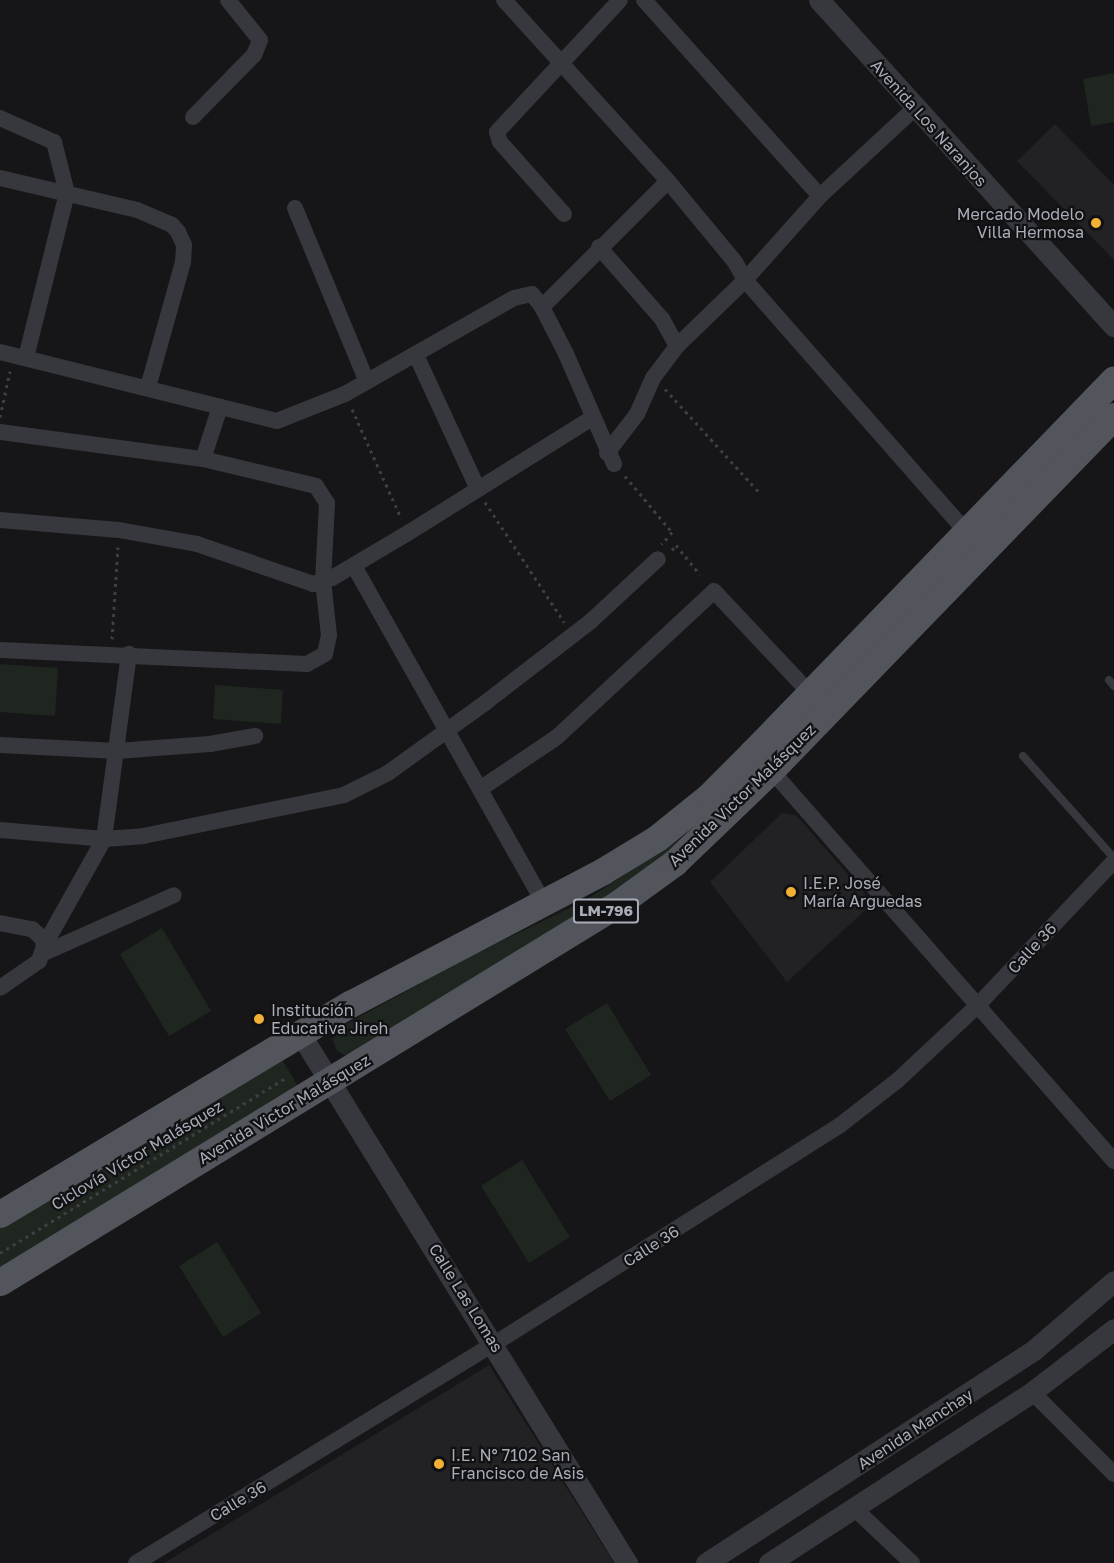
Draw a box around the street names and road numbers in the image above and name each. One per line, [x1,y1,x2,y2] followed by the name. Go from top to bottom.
[867,56,991,190] street label: Avenida Los Naranjos
[664,720,820,870] street label: Avenida Victor Malásquez
[572,899,640,923] road number: LM-796
[1004,919,1060,977] street label: Calle 36
[195,1050,373,1168] street label: Avenida Victor Malásquez
[48,1096,226,1214] street label: Ciclovía Víctor Malásquez
[619,1221,683,1271] street label: Calle 36
[425,1240,507,1356] street label: Calle Las Lomas
[854,1385,976,1473] street label: Avenida Manchay
[206,1477,270,1525] street label: Calle 36

